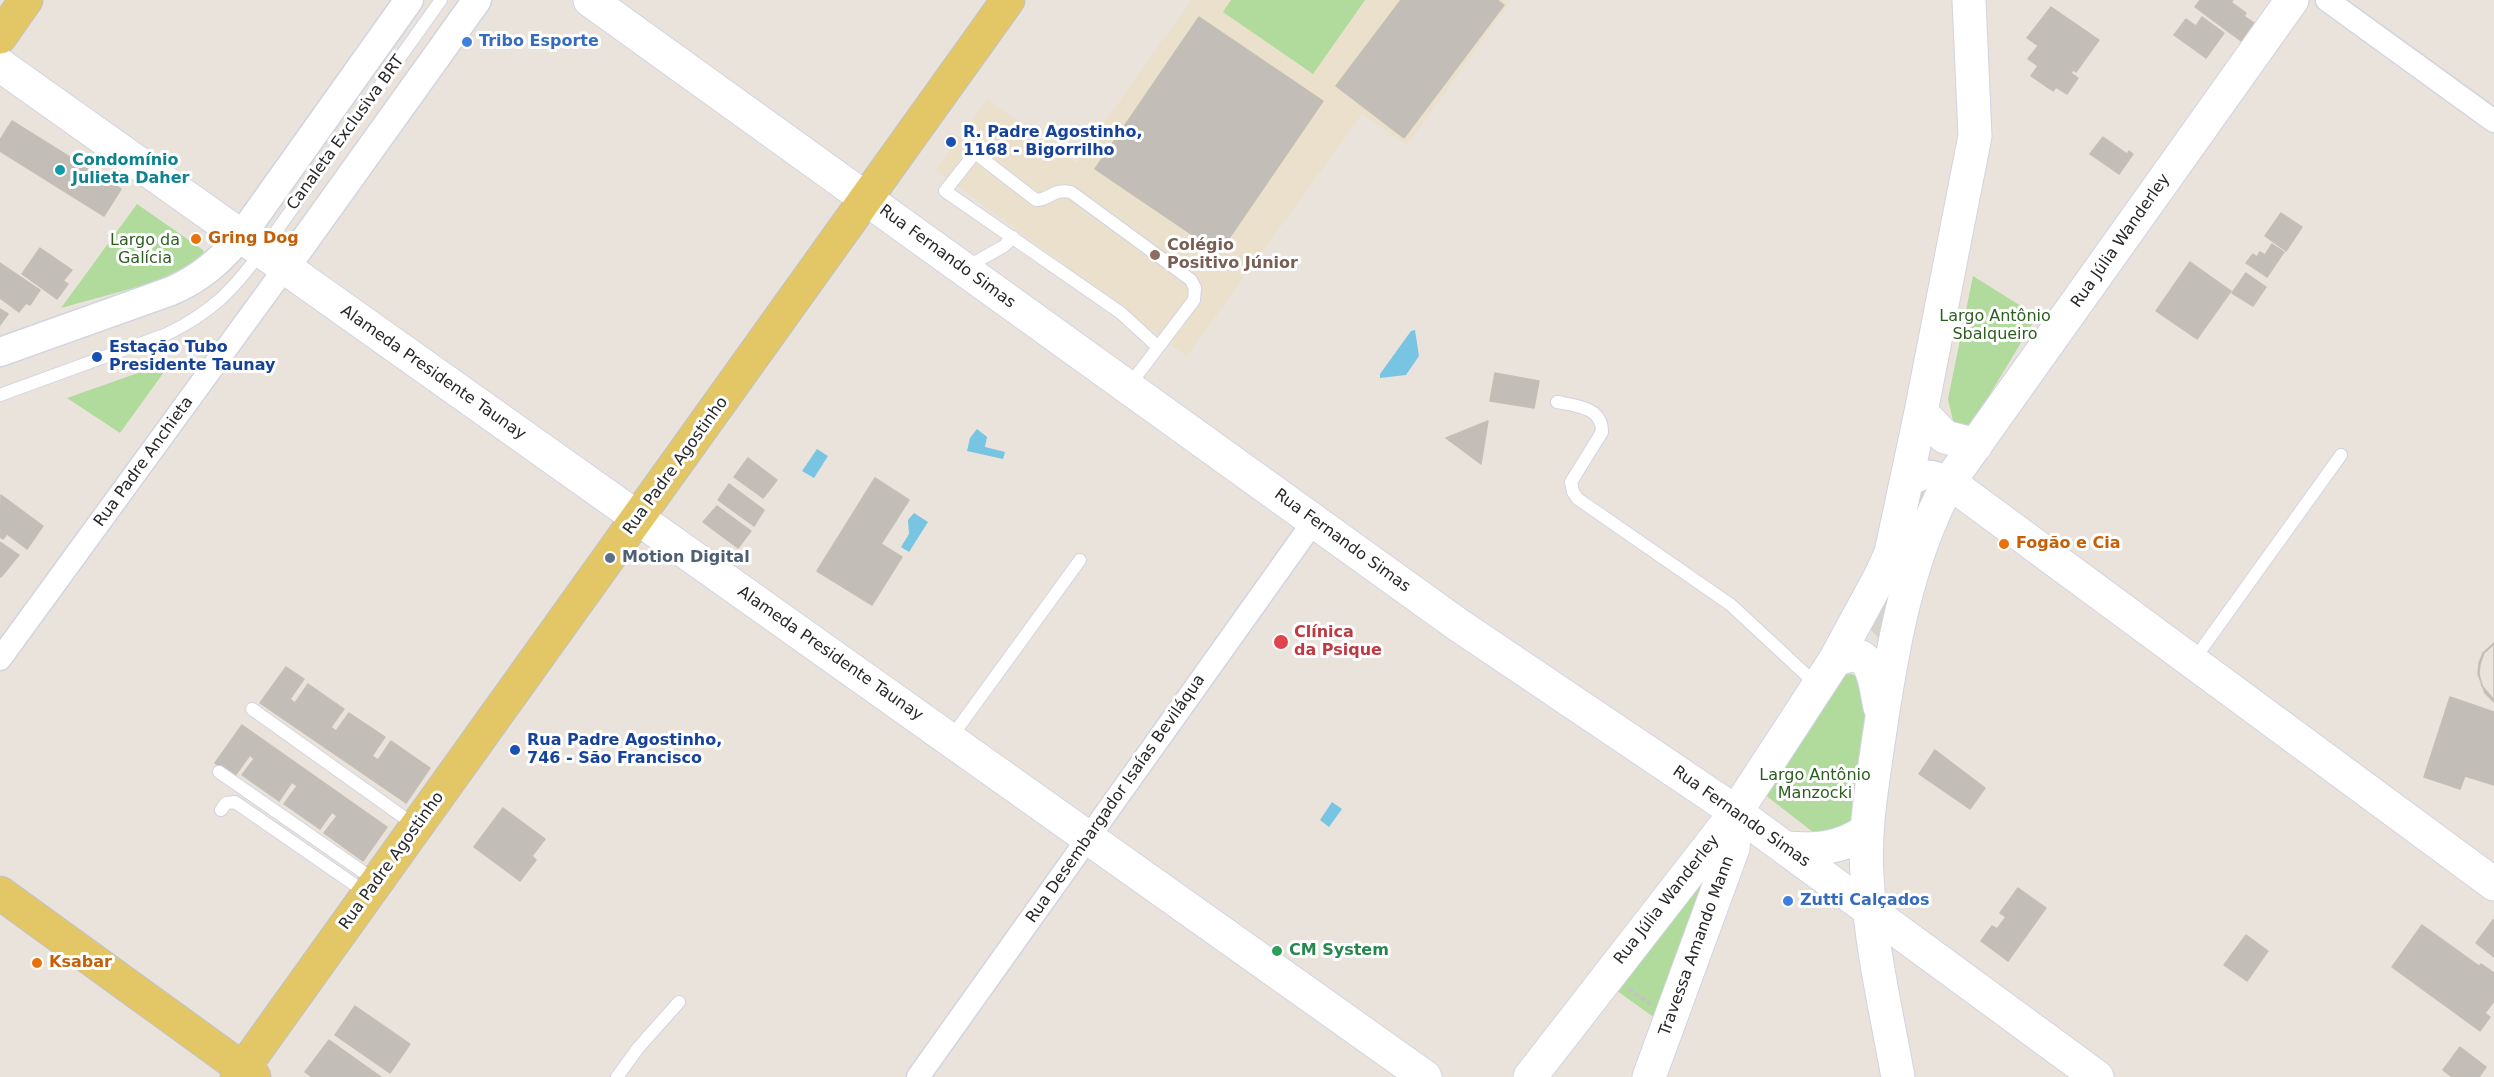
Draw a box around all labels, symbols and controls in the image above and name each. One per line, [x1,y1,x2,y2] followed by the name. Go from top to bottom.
[479,32,599,52] place label: Tribo Esporte
[460,35,474,49] marker: Tribo Esporte
[283,52,409,214] street label: Canaleta Exclusiva BRT
[963,123,1142,161] place label: R. Padre Agostinho, 1168 - Bigorrilho
[944,135,958,149] marker: R. Padre Agostinho, 1168 - Bigorrilho
[72,151,189,189] place label: Condomínio Julieta Daher
[53,163,67,177] marker: Condomínio Julieta Daher
[2067,170,2175,312] street label: Rua Júlia Wanderley
[875,201,1019,313] street label: Rua Fernando Simas
[208,229,299,249] place label: Gring Dog
[110,231,180,269] park label: Largo da Galícia
[189,232,203,246] marker: Gring Dog
[1167,236,1298,274] place label: Colégio Positivo Júnior
[1148,248,1162,262] marker: Colégio Positivo Júnior
[337,302,529,444] street label: Alameda Presidente Taunay
[1939,307,2051,345] park label: Largo Antônio Sbalqueiro
[109,338,275,376] place label: Estação Tubo Presidente Taunay
[90,350,104,364] marker: Estação Tubo Presidente Taunay
[90,393,198,531] street label: Rua Padre Anchieta
[620,393,732,539] street label: Rua Padre Agostinho
[1270,485,1414,597] street label: Rua Fernando Simas
[2016,534,2121,554] place label: Fogão e Cia
[1997,537,2011,551] marker: Fogão e Cia
[622,548,750,568] place label: Motion Digital
[603,551,617,565] marker: Motion Digital
[734,583,926,725] street label: Alameda Presidente Taunay
[1294,623,1382,661] place label: Clínica da Psique
[1272,633,1290,651] marker: Clínica da Psique
[1022,671,1210,927] street label: Rua Desembargador Isaías Beviláqua
[527,731,722,769] place label: Rua Padre Agostinho, 746 - São Francisco
[508,743,522,757] marker: Rua Padre Agostinho, 746 - São Francisco
[1669,762,1813,872] street label: Rua Fernando Simas
[1759,766,1871,804] park label: Largo Antônio Manzocki
[336,788,448,934] street label: Rua Padre Agostinho
[1610,831,1724,969] street label: Rua Júlia Wanderley
[1655,853,1739,1039] street label: Travessa Amando Mann
[1800,891,1930,911] place label: Zutti Calçados
[1781,894,1795,908] marker: Zutti Calçados
[1289,941,1389,961] place label: CM System
[1270,944,1284,958] marker: CM System
[49,953,112,973] place label: Ksabar
[30,956,44,970] marker: Ksabar

